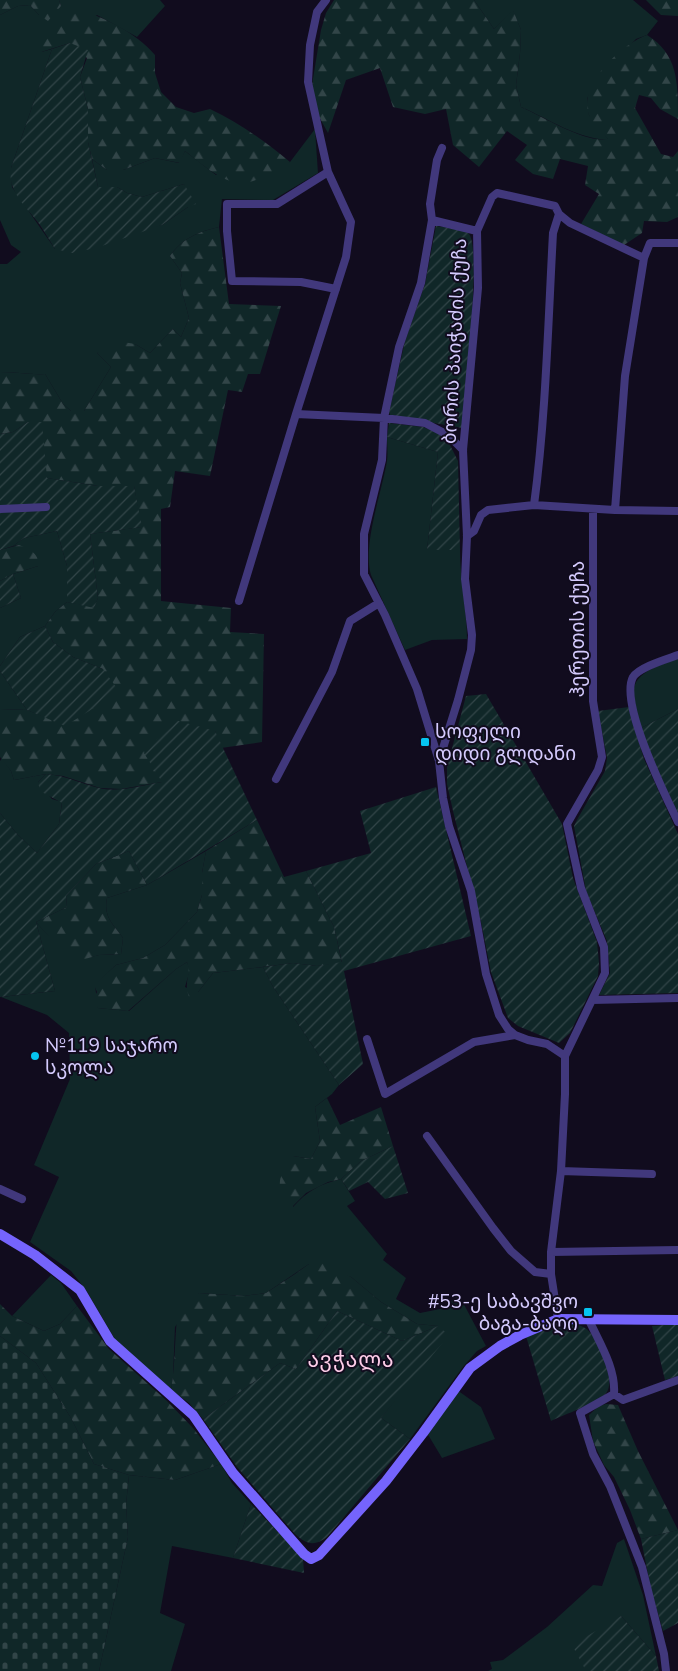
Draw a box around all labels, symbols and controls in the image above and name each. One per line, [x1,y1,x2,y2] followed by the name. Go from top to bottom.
[437,237,471,445] street label: ბორის პაიჭაძის ქუჩა
[565,561,589,697] street label: ჰერეთის ქუჩა
[435,719,576,766] place label: სოფელი დიდი გლდანი
[419,736,431,748] marker: სოფელი დიდი გლდანი
[45,1033,178,1080] place label: №119 საჯარო სკოლა
[29,1050,41,1062] marker: №119 საჯარო სკოლა
[428,1289,578,1336] place label: #53-ე საბავშვო ბაგა-ბაღი
[582,1306,594,1318] marker: #53-ე საბავშვო ბაგა-ბაღი
[307,1346,395,1373] district label: ავჭალა

